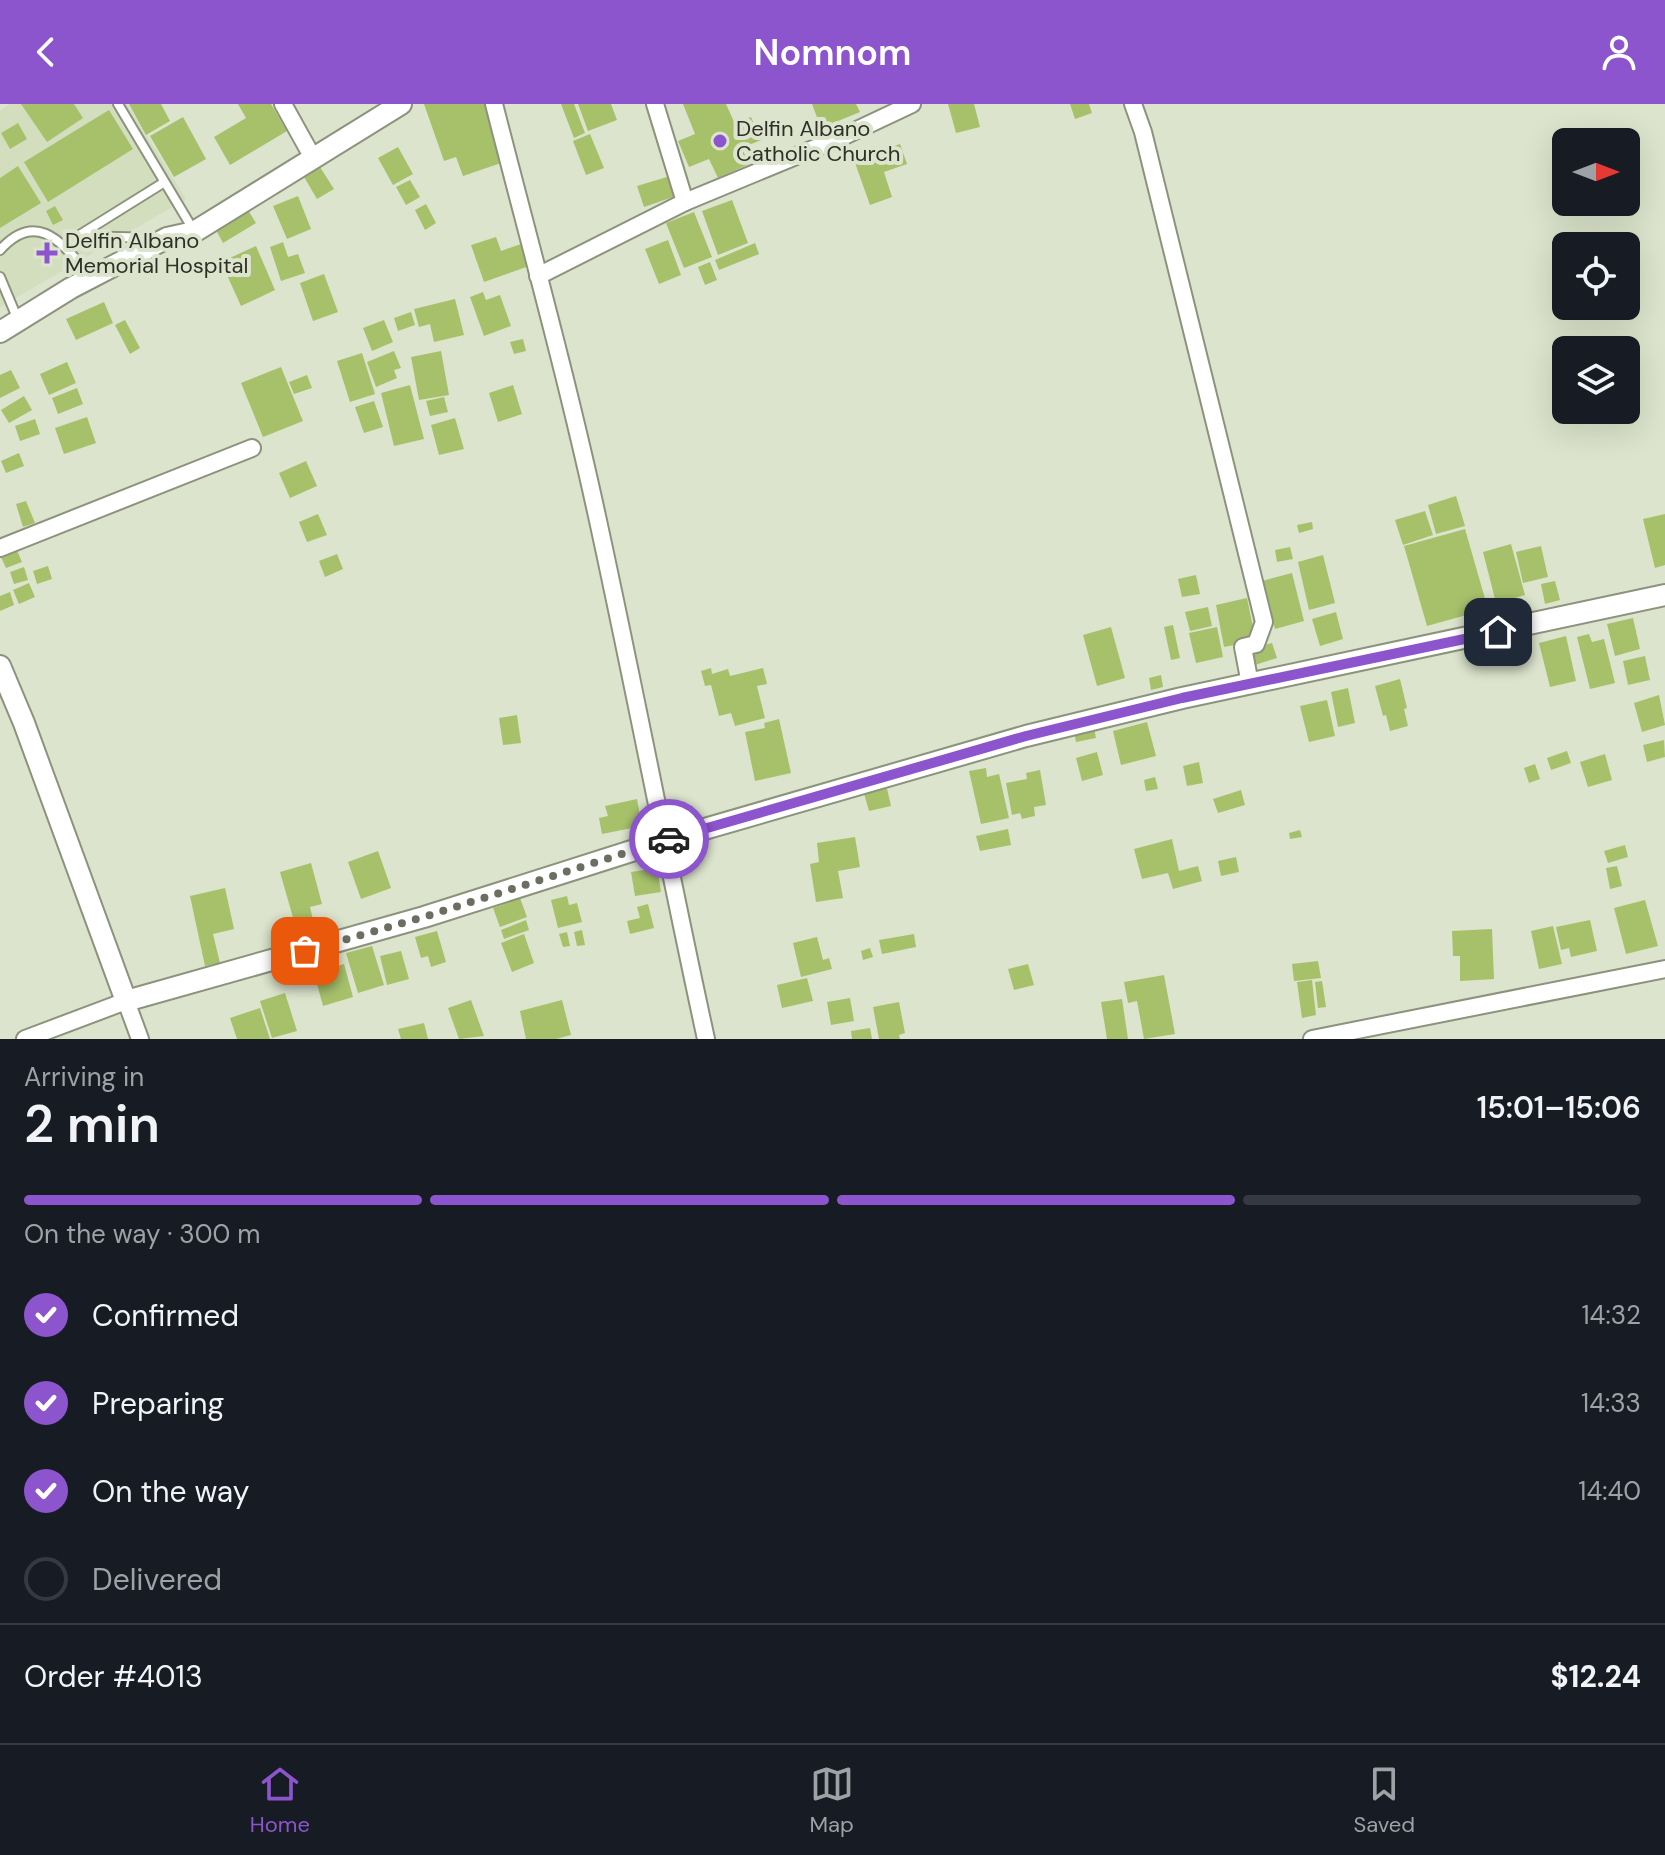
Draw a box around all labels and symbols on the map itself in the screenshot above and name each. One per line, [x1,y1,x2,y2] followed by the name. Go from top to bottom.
[736,114,900,168] place label: Delfin Albano Catholic Church
[1552,128,1640,216] north arrow
[711,132,729,150] marker: Delfin Albano Catholic Church
[65,226,248,280] place label: Delfin Albano Memorial Hospital
[36,242,58,264] marker: Delfin Albano Memorial Hospital
[1464,598,1532,666] pin
[629,799,709,879] courier
[271,917,339,985] pin

